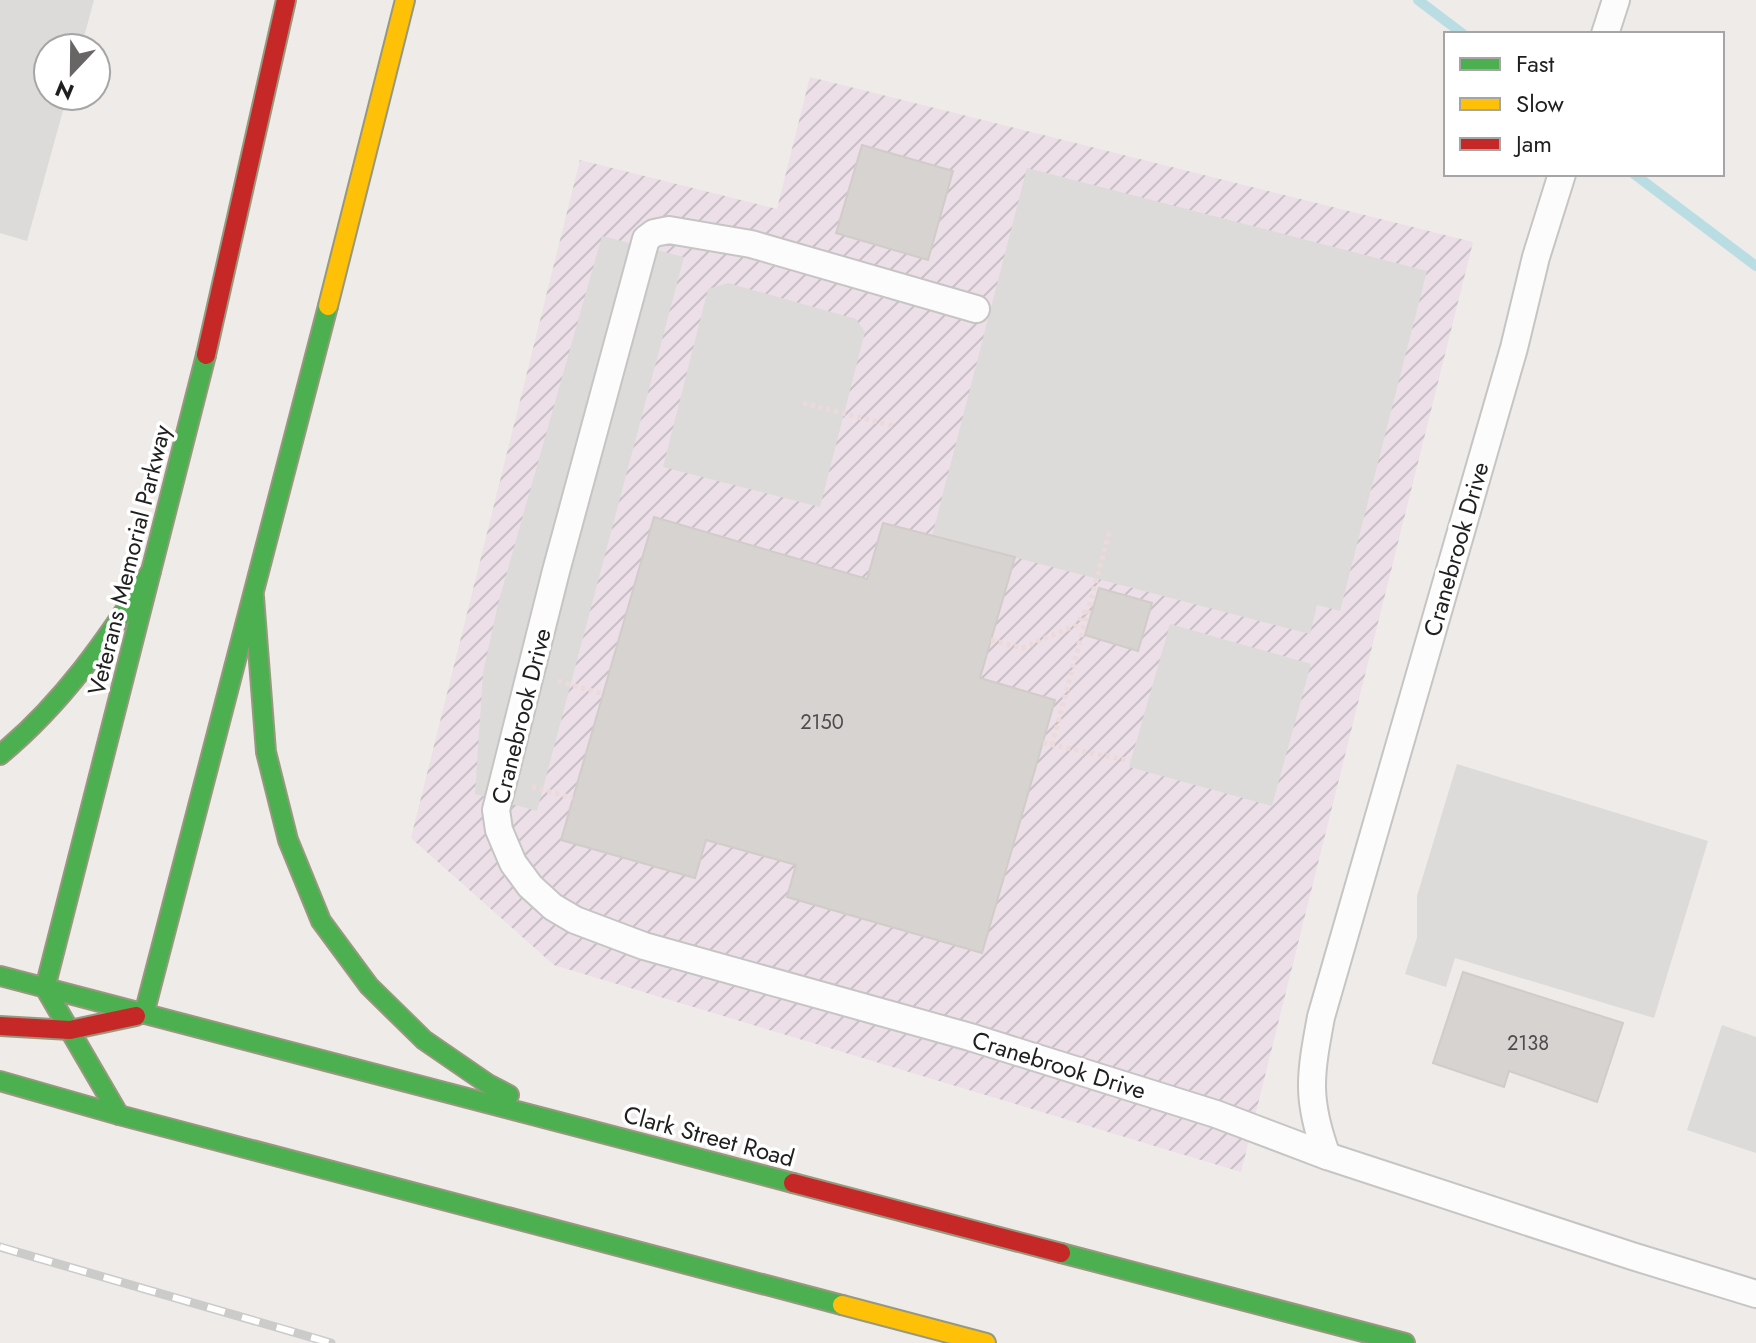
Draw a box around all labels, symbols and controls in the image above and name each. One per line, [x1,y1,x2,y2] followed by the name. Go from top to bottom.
[32,32,112,112] north arrow
[1444,32,1724,176] legend
[1516,46,1554,81] text: Fast
[50,72,79,109] text: N
[1516,86,1564,121] text: Slow
[1513,126,1552,161] text: Jam
[78,421,180,699] street label: Veterans Memorial Parkway
[1414,458,1498,640] street label: Cranebrook Drive
[482,624,560,808] street label: Cranebrook Drive
[800,708,844,737] house number: 2150
[968,1022,1150,1108] street label: Cranebrook Drive
[1507,1029,1549,1058] house number: 2138
[620,1096,798,1176] street label: Clark Street Road

